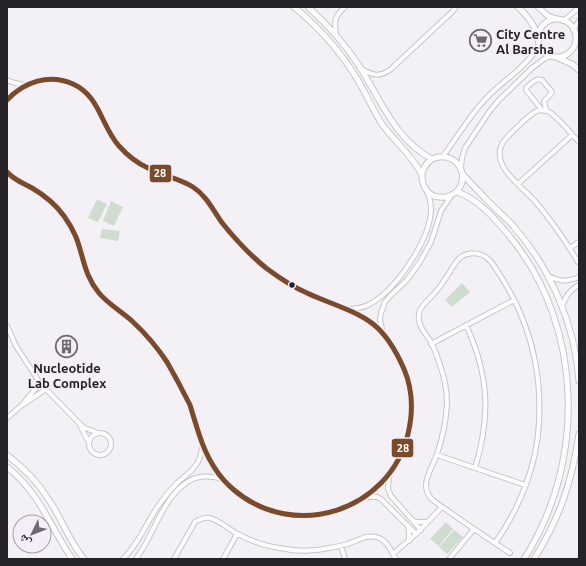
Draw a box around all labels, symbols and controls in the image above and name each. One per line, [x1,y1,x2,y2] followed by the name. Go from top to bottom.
[496,27,565,56] place label: City Centre Al Barsha
[468,28,494,54] supermarket icon: City Centre Al Barsha
[149,164,172,183] line badge: 28
[154,167,166,179] text: 28
[287,280,297,290] unlabelled marker
[54,333,80,359] building icon: Nucleotide Lab Complex
[28,361,106,390] place label: Nucleotide Lab Complex
[391,438,414,458] line badge: 28
[397,442,409,454] text: 28
[12,514,52,554] north arrow
[16,531,35,549] text: ش

